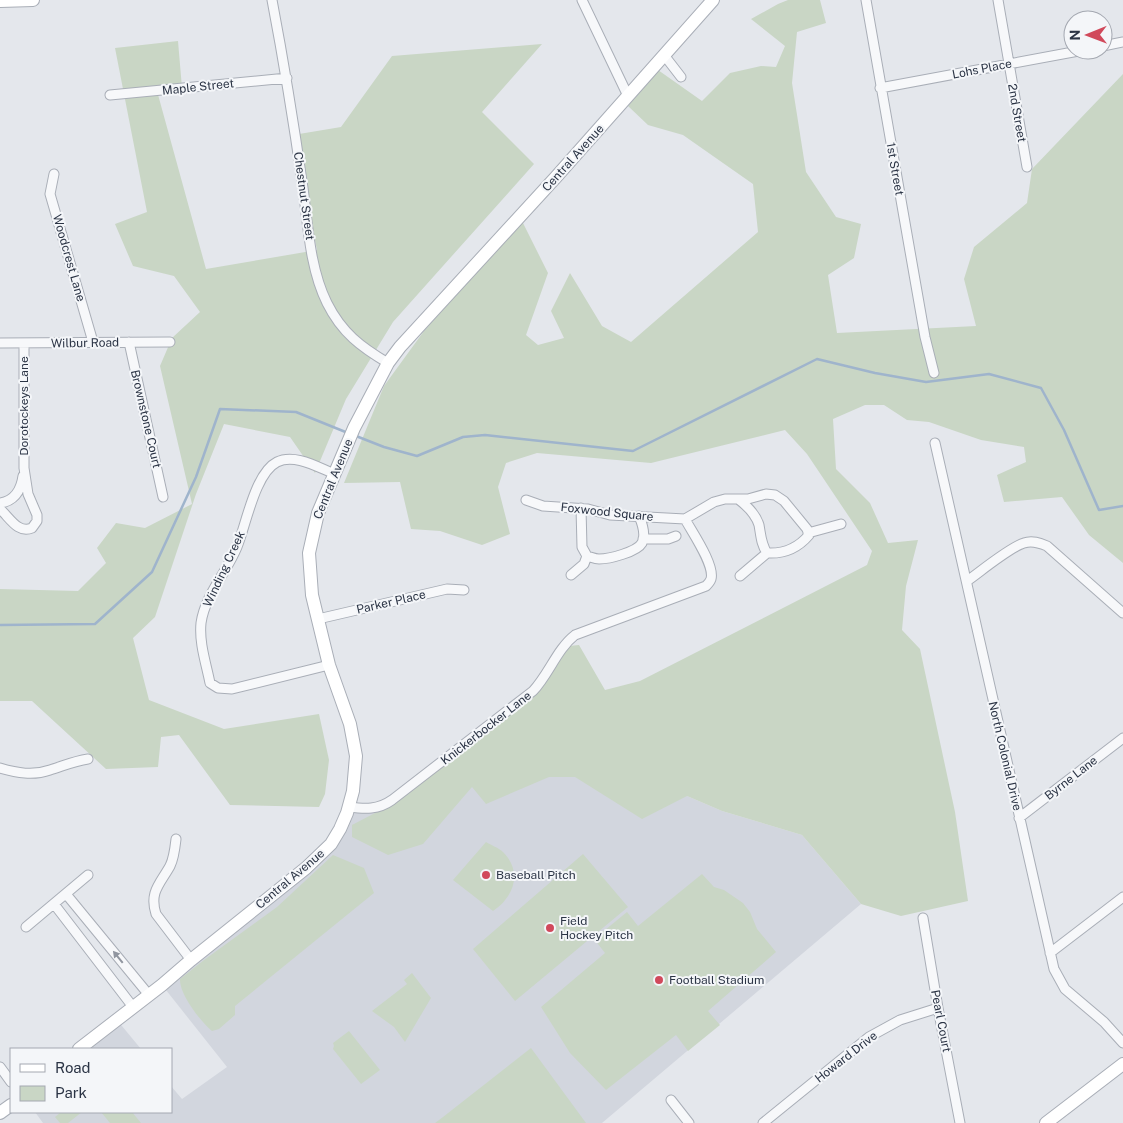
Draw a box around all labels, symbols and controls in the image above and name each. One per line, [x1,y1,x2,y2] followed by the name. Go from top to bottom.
[1063,10,1113,60] north arrow
[1067,30,1083,41] text: N
[951,56,1013,82] street label: Lohs Place
[161,76,235,98] street label: Maple Street
[1005,83,1029,144] street label: 2nd Street
[539,121,607,194] street label: Central Avenue
[883,141,907,197] street label: 1st Street
[291,151,317,241] street label: Chestnut Street
[50,213,88,303] street label: Woodcrest Lane
[51,335,119,351] street label: Wilbur Road
[17,356,31,456] street label: Dorotockeys Lane
[128,368,164,470] street label: Brownstone Court
[311,437,356,521] street label: Central Avenue
[560,500,654,524] street label: Foxwood Square
[200,529,248,609] street label: Winding Creek
[355,587,427,617] street label: Parker Place
[438,688,534,768] street label: Knickerbocker Lane
[986,700,1024,812] street label: North Colonial Drive
[1042,753,1100,803] street label: Byrne Lane
[253,846,327,912] street label: Central Avenue
[496,868,576,882] place label: Baseball Pitch
[480,869,492,881] marker: Baseball Pitch
[560,914,633,942] place label: Field Hockey Pitch
[544,922,556,934] marker: Field Hockey Pitch
[113,951,124,964] one-way arrow
[669,973,764,987] place label: Football Stadium
[653,974,665,986] marker: Football Stadium
[928,989,954,1054] street label: Pearl Court
[812,1028,880,1086] street label: Howard Drive
[10,1048,172,1113] legend
[55,1059,91,1076] text: Road
[55,1084,87,1101] text: Park

